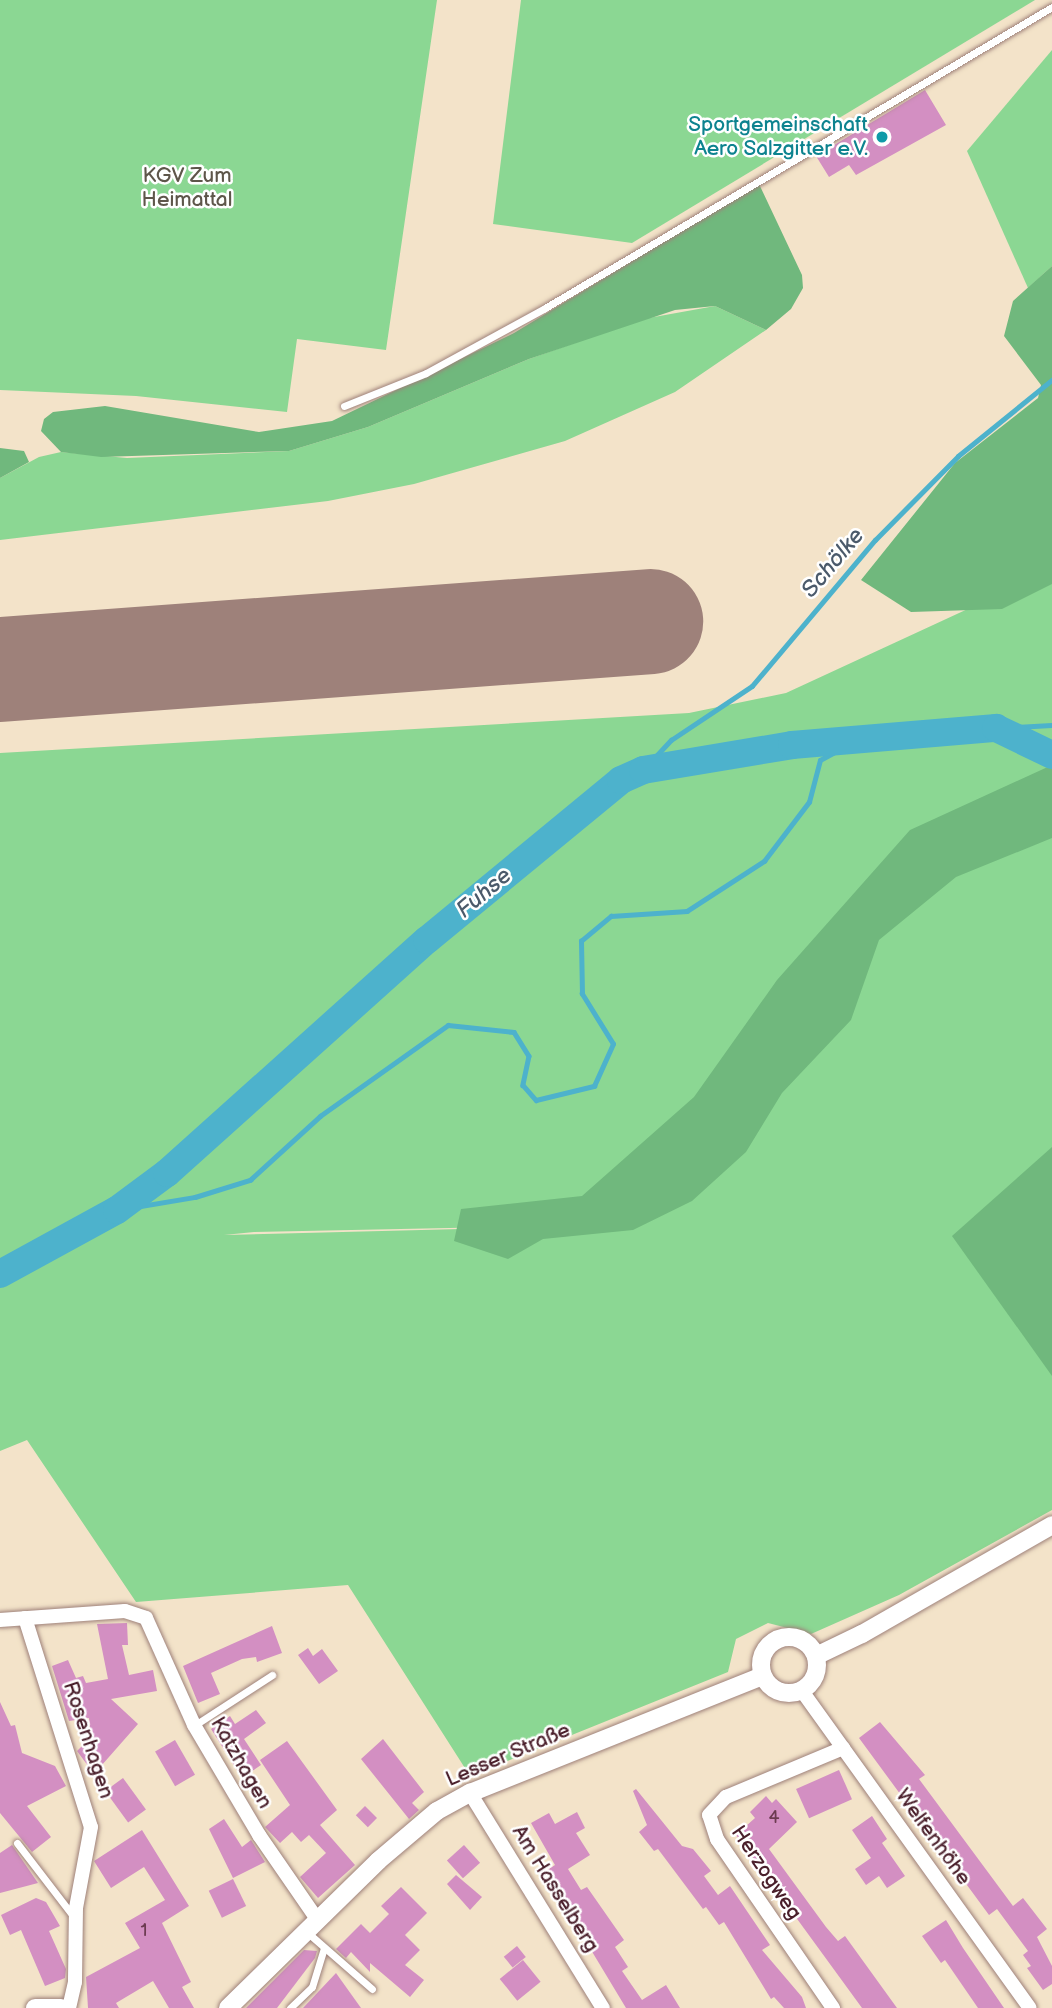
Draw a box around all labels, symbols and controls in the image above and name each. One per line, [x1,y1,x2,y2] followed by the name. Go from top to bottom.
[688,112,868,162] place label: Sportgemeinschaft Aero Salzgitter e.V.
[874,129,890,145] marker: Sportgemeinschaft Aero Salzgitter e.V.
[142,163,232,213] park label: KGV Zum Heimattal
[796,522,870,604] water label: Schölke
[451,862,517,924] water label: Fuhse
[57,1678,119,1802] street label: Rosenhagen
[205,1713,277,1813] street label: Katzhagen
[442,1717,574,1793] street label: Lesser Straße
[890,1784,976,1890] street label: Welfenhöhe
[769,1807,779,1829] house number: 4
[506,1821,604,1957] street label: Am Hasselberg
[725,1821,807,1925] street label: Herzogweg
[141,1920,147,1942] house number: 1

